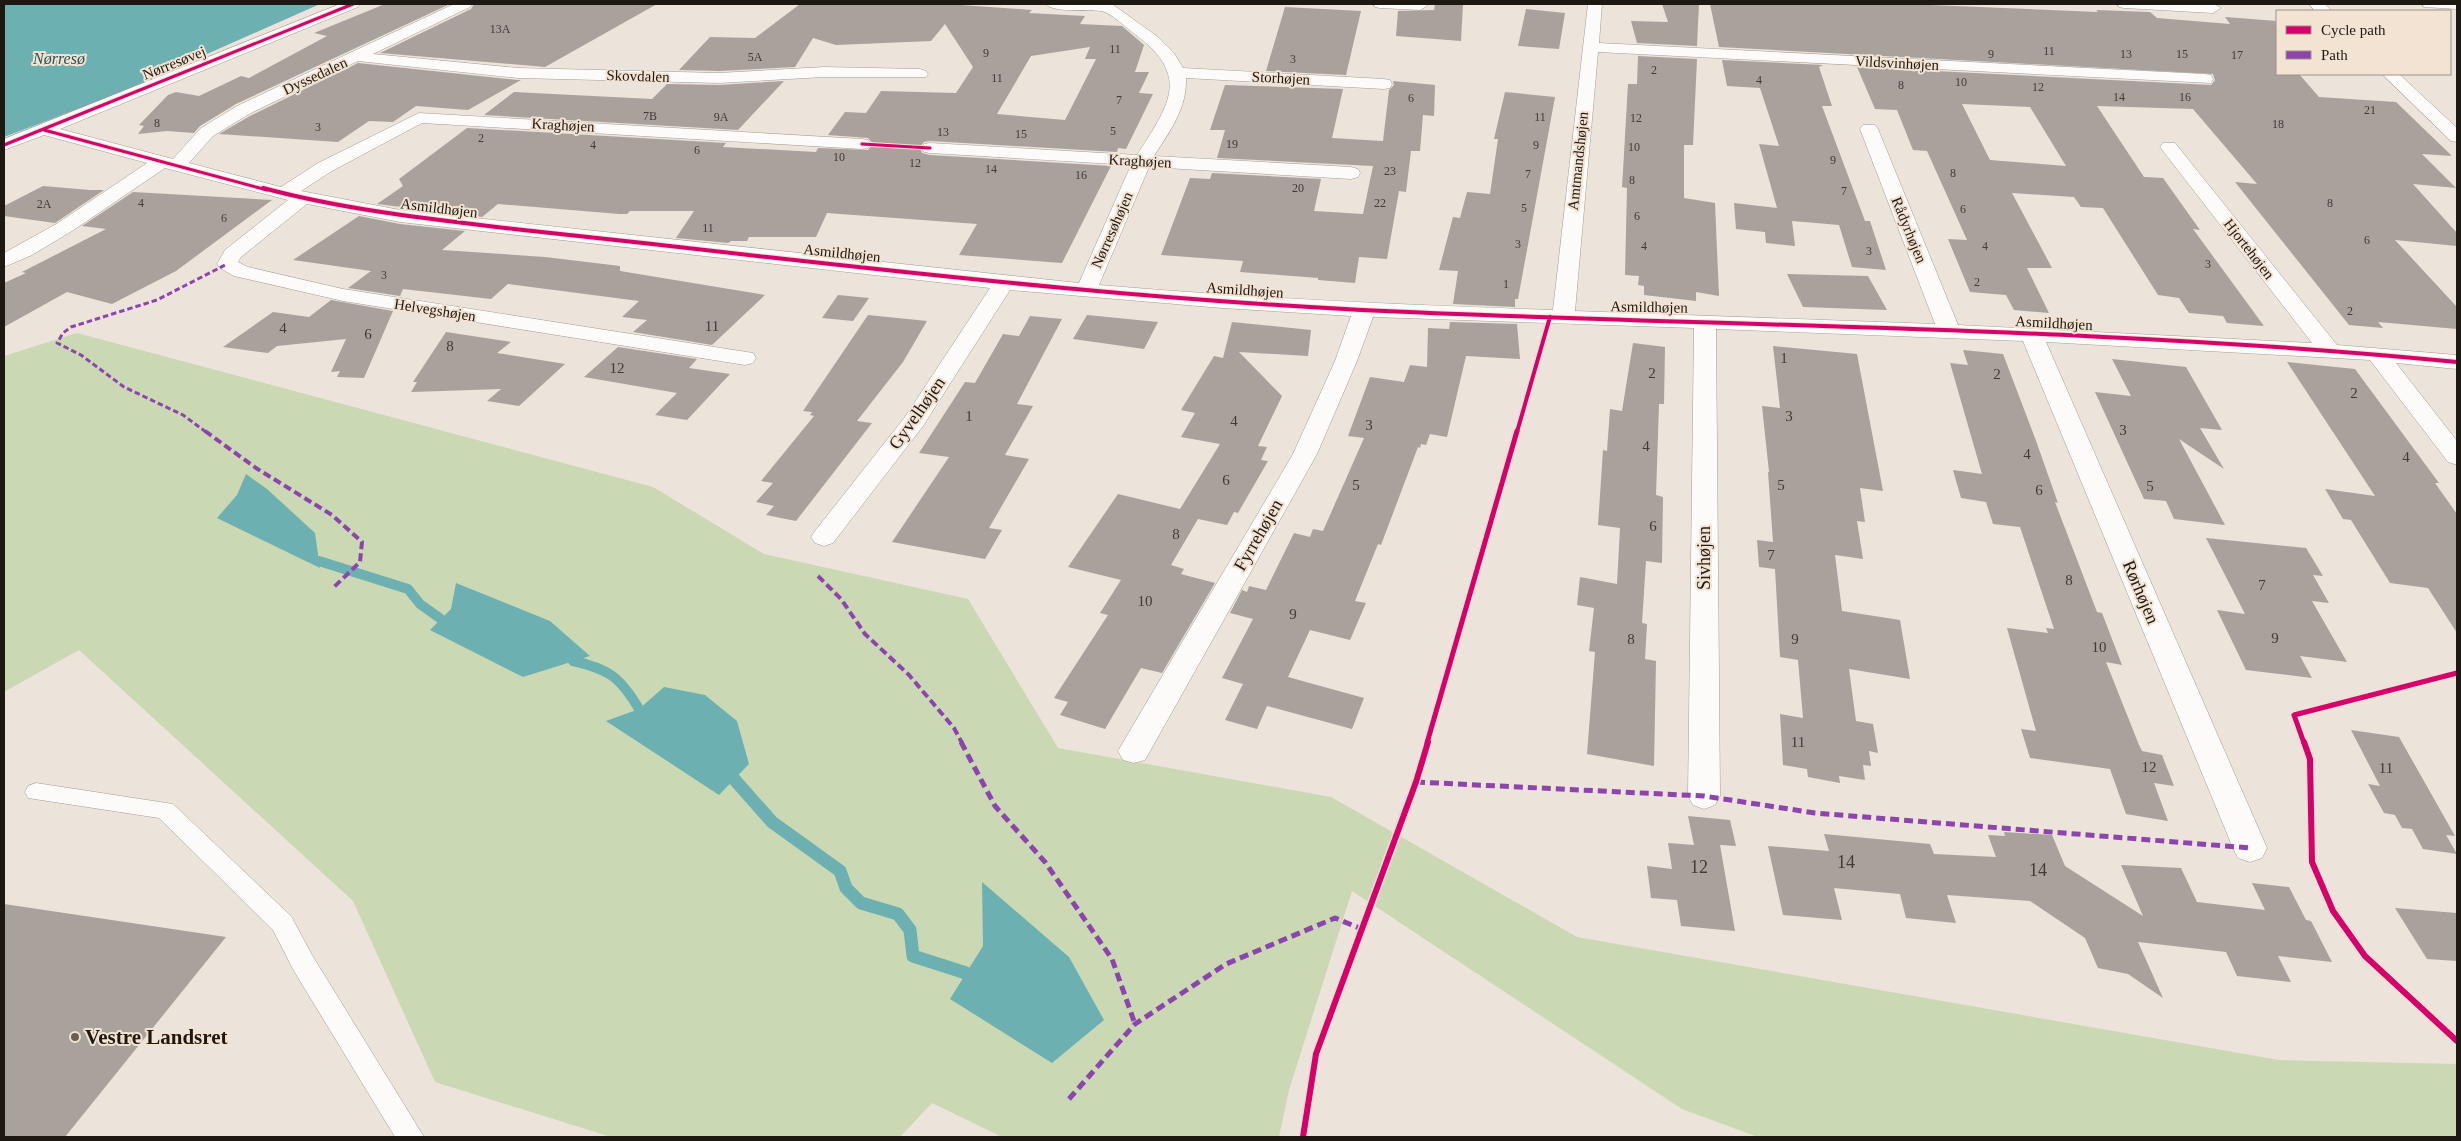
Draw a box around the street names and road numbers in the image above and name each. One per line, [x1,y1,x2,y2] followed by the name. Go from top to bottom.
[140,43,208,83] street label: Nørresøvej
[1855,53,1940,73] street label: Vildsvinhøjen
[280,54,350,98] street label: Dyssedalen
[606,67,670,85] street label: Skovdalen
[1251,68,1311,88] street label: Storhøjen
[1565,110,1591,211] street label: Amtmandshøjen
[531,115,596,135] street label: Kraghøjen
[1108,151,1173,171] street label: Kraghøjen
[1088,189,1136,271] street label: Nørresøhøjen
[400,195,479,221] street label: Asmildhøjen
[1888,195,1930,266] street label: Rådyrhøjen
[2221,216,2278,283] street label: Hjortehøjen
[803,241,882,265] street label: Asmildhøjen
[1206,279,1285,301] street label: Asmildhøjen
[393,296,477,324] street label: Helvegshøjen
[1610,298,1688,316] street label: Asmildhøjen
[2015,313,2094,333] street label: Asmildhøjen
[885,373,949,453] street label: Gyvelhøjen
[1230,496,1286,574] street label: Fyrrehøjen
[1694,526,1714,590] street label: Sivhøjen
[2119,557,2163,627] street label: Rørhøjen

